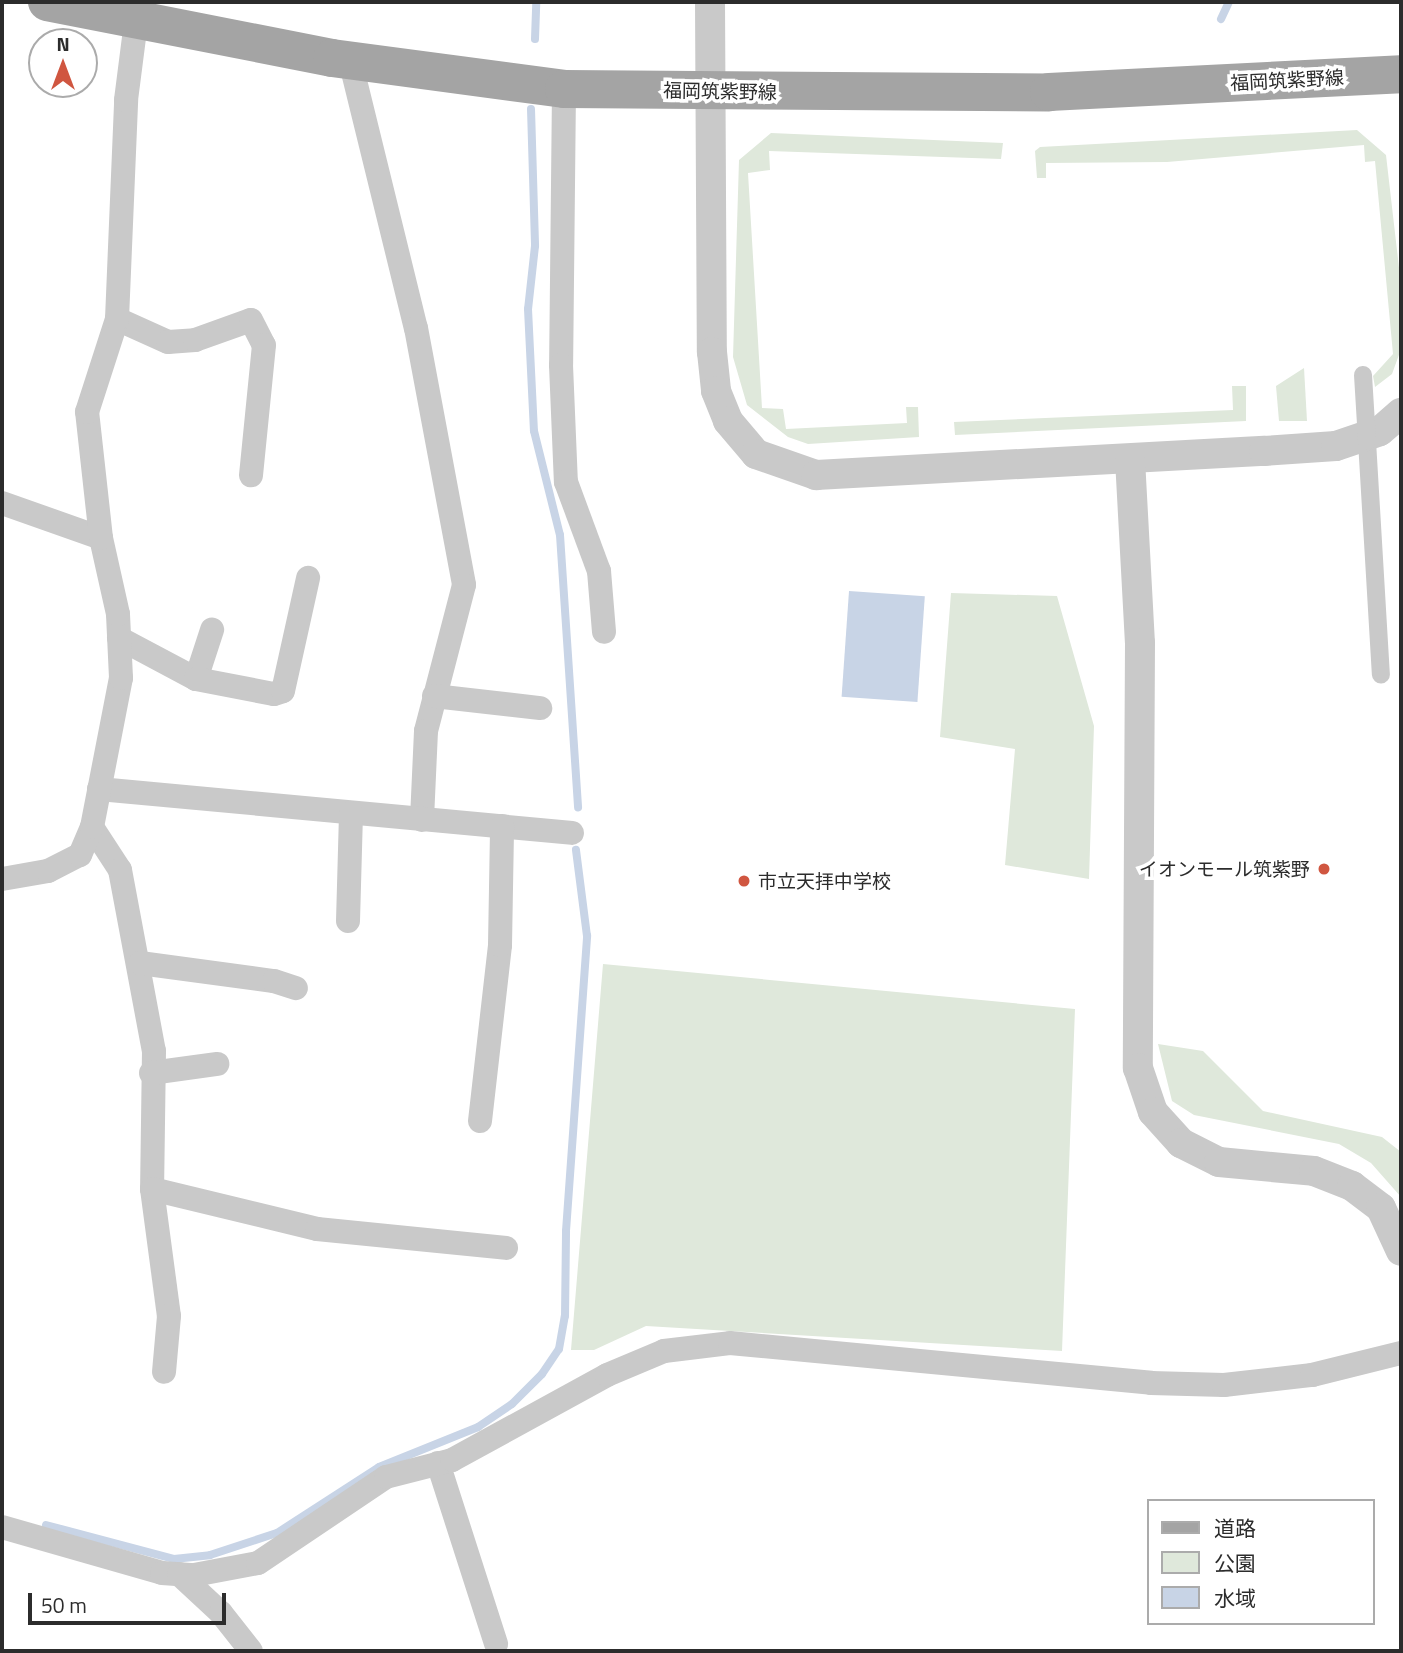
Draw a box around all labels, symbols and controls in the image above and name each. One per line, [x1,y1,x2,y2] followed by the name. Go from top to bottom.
[28,28,98,98] north arrow
[56,29,70,58] text: N
[1229,66,1345,94] street label: 福岡筑紫野線
[663,79,777,103] street label: 福岡筑紫野線
[1139,858,1310,880] place label: イオンモール筑紫野
[1316,861,1332,877] marker: イオンモール筑紫野
[758,870,891,892] place label: 市立天拝中学校
[736,873,752,889] marker: 市立天拝中学校
[1148,1499,1375,1625] legend
[1214,1512,1256,1544] text: 道路
[1214,1547,1256,1579] text: 公園
[32,1580,229,1624] scale bar
[1214,1582,1256,1614] text: 水域
[41,1589,87,1621] text: 50 m

